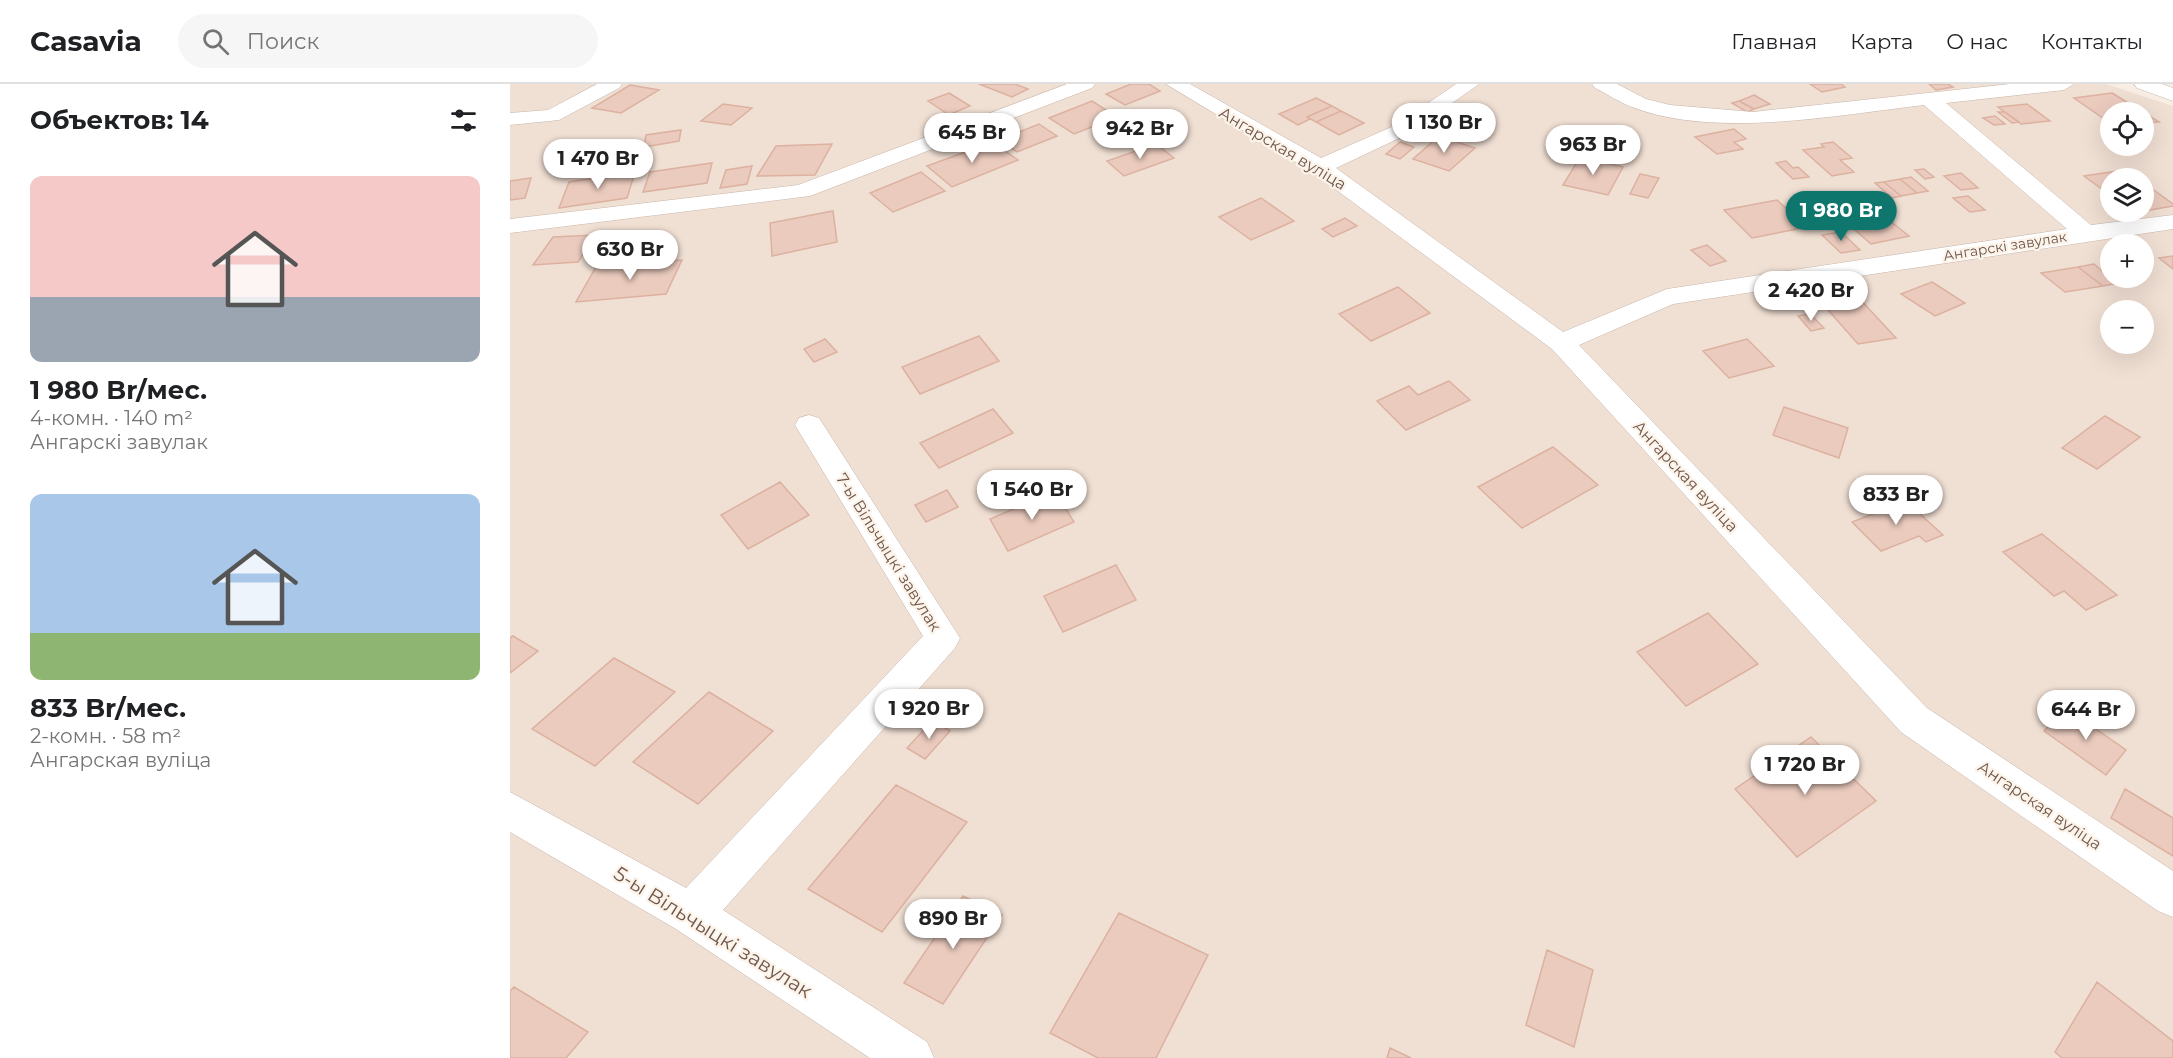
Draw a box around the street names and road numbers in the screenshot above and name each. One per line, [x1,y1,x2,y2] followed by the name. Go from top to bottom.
[1216,103,1350,194] street label: Ангарская вуліца
[1942,227,2068,265] street label: Ангарскі завулак
[1629,417,1742,536] street label: Ангарская вуліца
[832,470,945,635] street label: 7-ы Вільчыцкі завулак
[1974,757,2105,854] street label: Ангарская вуліца
[610,861,817,1003] street label: 5-ы Вільчыцкі завулак

